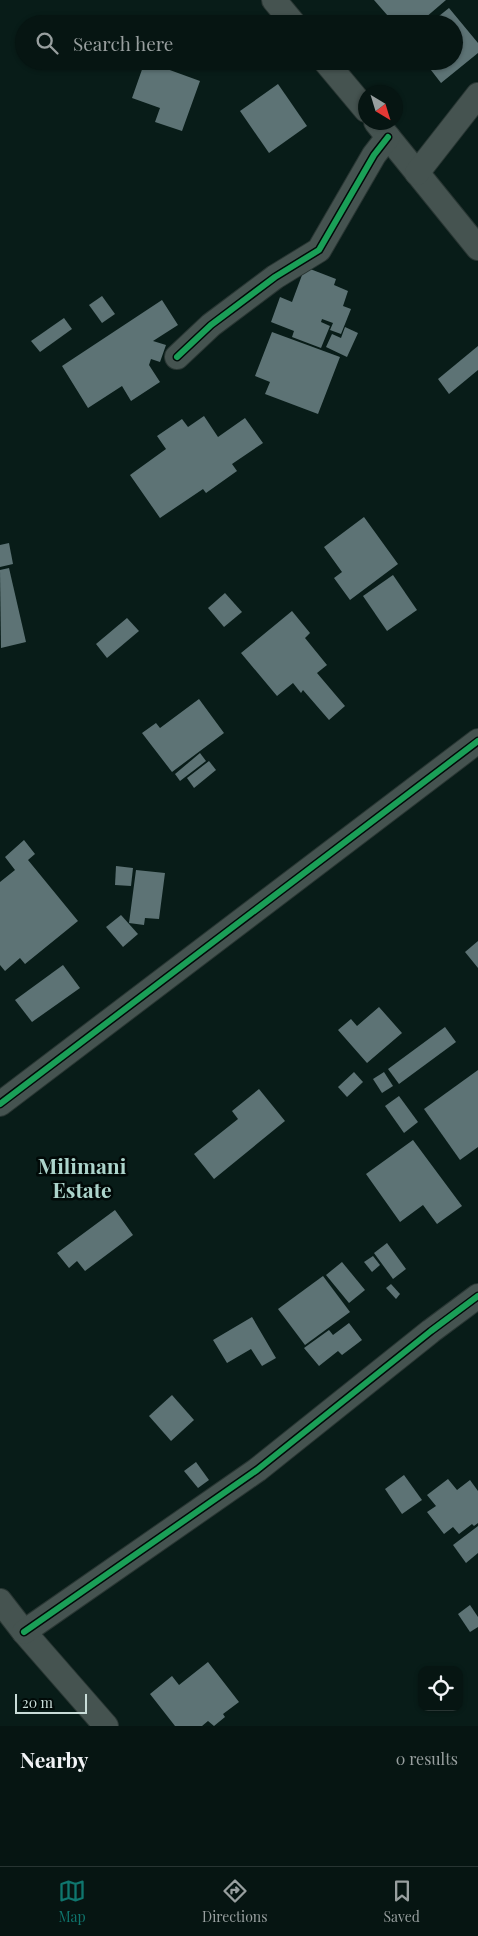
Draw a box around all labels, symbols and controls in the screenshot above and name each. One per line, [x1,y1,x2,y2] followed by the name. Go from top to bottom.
[15,15,463,70] search box
[33,29,61,57] icon: search
[73,30,173,56] text: Search here
[358,85,403,130] north arrow
[38,1151,127,1203] district label: Milimani Estate
[418,1666,463,1711] map controls
[418,1666,463,1711] button: locate
[15,1691,88,1714] scale bar
[22,1693,53,1712] text: 20 m
[20,1745,89,1773] text: Nearby
[396,1748,458,1769] text: 0 results
[58,1877,86,1926] tab: Map
[202,1877,267,1926] tab: Directions
[384,1877,420,1926] tab: Saved

